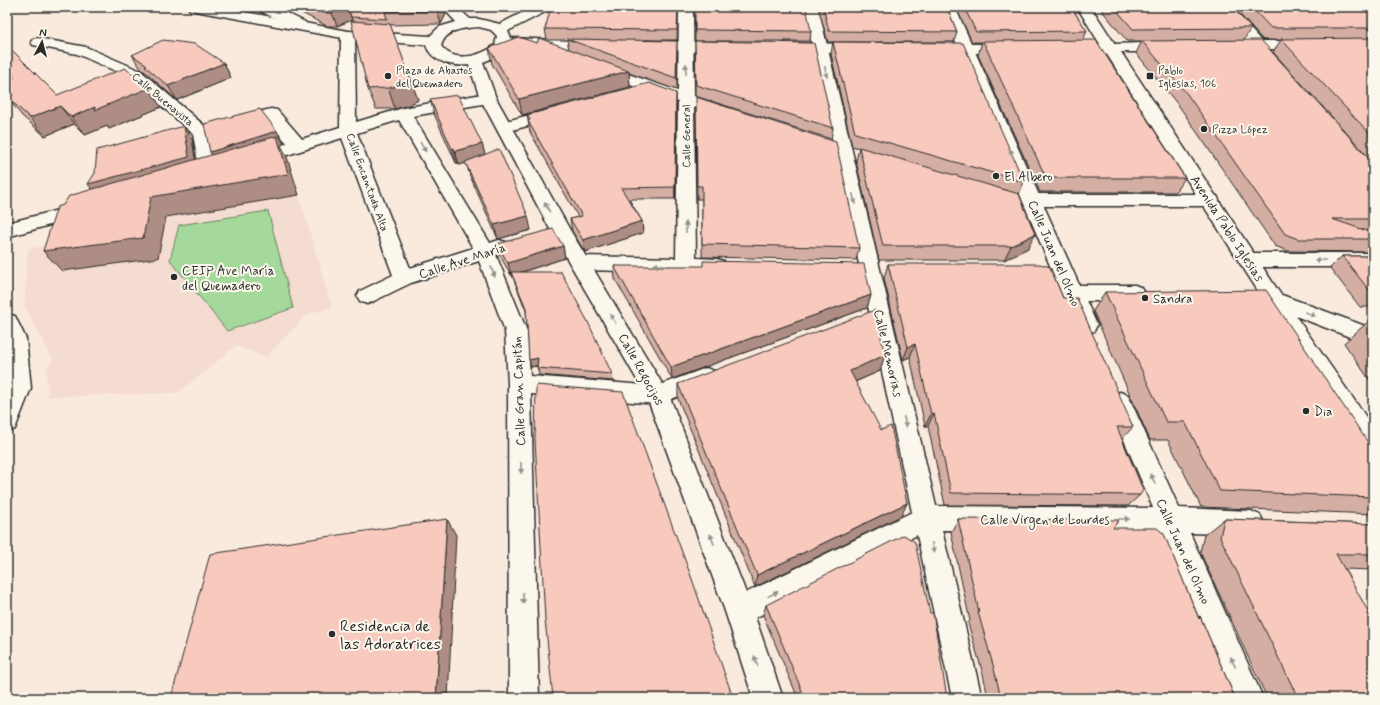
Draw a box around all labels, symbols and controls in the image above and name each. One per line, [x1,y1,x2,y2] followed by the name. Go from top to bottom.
[22,22,62,62] north arrow
[39,26,48,40] text: N
[683,62,689,75] one-way arrow
[396,64,473,91] place label: Plaza de Abastos del Quemadero
[1158,64,1216,91] place label: Pablo Iglesias, 106
[823,66,829,79] one-way arrow
[129,70,196,130] street label: Calle Buenavista
[383,71,393,81] marker: Plaza de Abastos del Quemadero
[1145,71,1155,81] marker: Pablo Iglesias, 106
[680,104,694,168] street label: Calle General
[1212,123,1268,137] place label: Pizza López
[1199,124,1209,134] marker: Pizza López
[343,131,391,233] street label: Calle Encantada Alta
[419,142,427,152] one-way arrow
[1009,148,1015,160] one-way arrow
[1004,169,1053,186] place label: El Albero
[991,171,1001,181] marker: El Albero
[1186,173,1268,285] street label: Avenida Pablo Iglesias
[852,193,858,205] one-way arrow
[1024,198,1084,310] street label: Calle Juan del Olmo
[544,201,551,213] one-way arrow
[683,220,689,233] one-way arrow
[417,239,508,283] street label: Calle Ave María
[1313,257,1326,263] one-way arrow
[652,262,665,268] one-way arrow
[182,263,275,295] place label: CEIP Ave María del Quemadero
[491,266,497,278] one-way arrow
[169,272,179,282] marker: CEIP Ave María del Quemadero
[1153,291,1192,308] place label: Sandra
[1140,293,1150,303] marker: Sandra
[869,308,906,399] street label: Calle Memorias
[1305,311,1317,317] one-way arrow
[610,313,617,325] one-way arrow
[612,331,668,410] street label: Calle Regocijos
[509,336,530,446] street label: Calle Gran Capitán
[1314,404,1332,421] place label: Dia
[1301,406,1311,416] marker: Dia
[902,415,908,428] one-way arrow
[517,462,524,474] one-way arrow
[1150,473,1156,484] one-way arrow
[1152,496,1214,608] street label: Calle Juan del Olmo
[980,512,1110,530] street label: Calle Virgen de Lourdes
[1118,516,1131,522] one-way arrow
[708,532,714,544] one-way arrow
[931,542,937,555] one-way arrow
[768,591,779,597] one-way arrow
[520,592,526,605] one-way arrow
[340,616,441,655] place label: Residencia de las Adoratrices
[327,629,337,639] marker: Residencia de las Adoratrices
[752,655,758,667] one-way arrow
[1230,657,1236,668] one-way arrow

